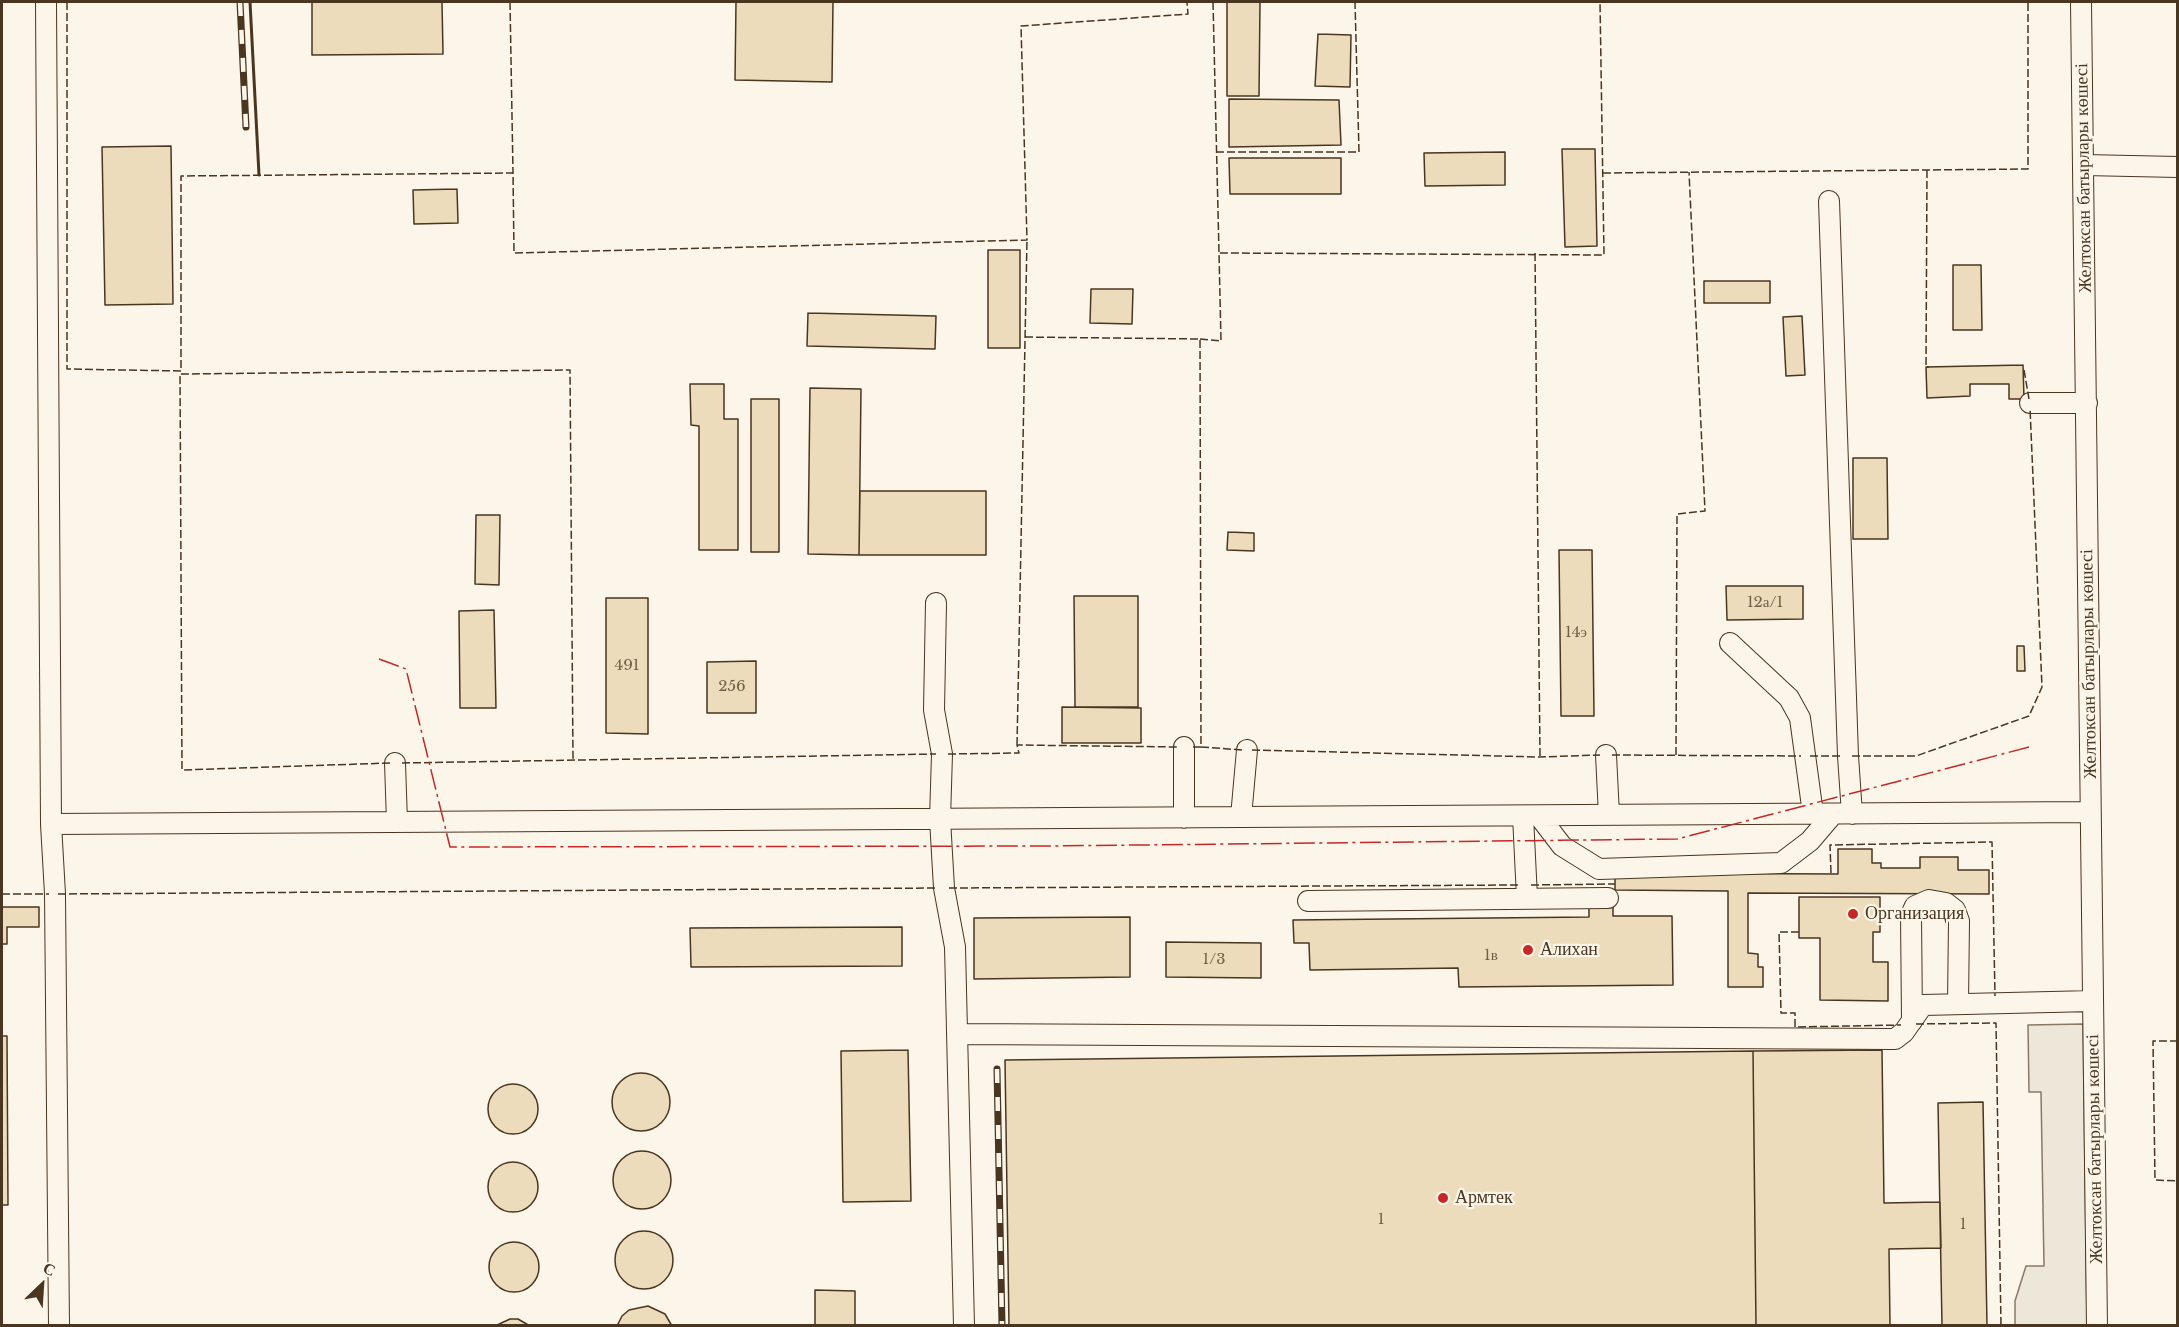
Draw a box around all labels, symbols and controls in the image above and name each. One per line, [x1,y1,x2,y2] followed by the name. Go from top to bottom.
[2071,63,2097,293] street label: Желтоксан батырлары көшесі
[2076,549,2102,779] street label: Желтоксан батырлары көшесі
[1747,594,1783,612] house number: 12а/1
[1565,624,1587,642] house number: 14э
[614,657,640,675] house number: 491
[718,678,746,696] house number: 256
[1865,903,1964,925] place label: Организация
[1846,907,1860,921] marker: Организация
[1540,939,1598,961] place label: Алихан
[1521,943,1535,957] marker: Алихан
[1484,947,1498,965] house number: 1в
[1203,951,1225,969] house number: 1/3
[2082,1034,2108,1264] street label: Желтоксан батырлары көшесі
[1455,1187,1513,1209] place label: Армтек
[1436,1191,1450,1205] marker: Армтек
[1378,1211,1384,1229] house number: 1
[1960,1216,1966,1234] house number: 1
[12,1255,72,1315] north arrow
[40,1257,59,1280] text: С

